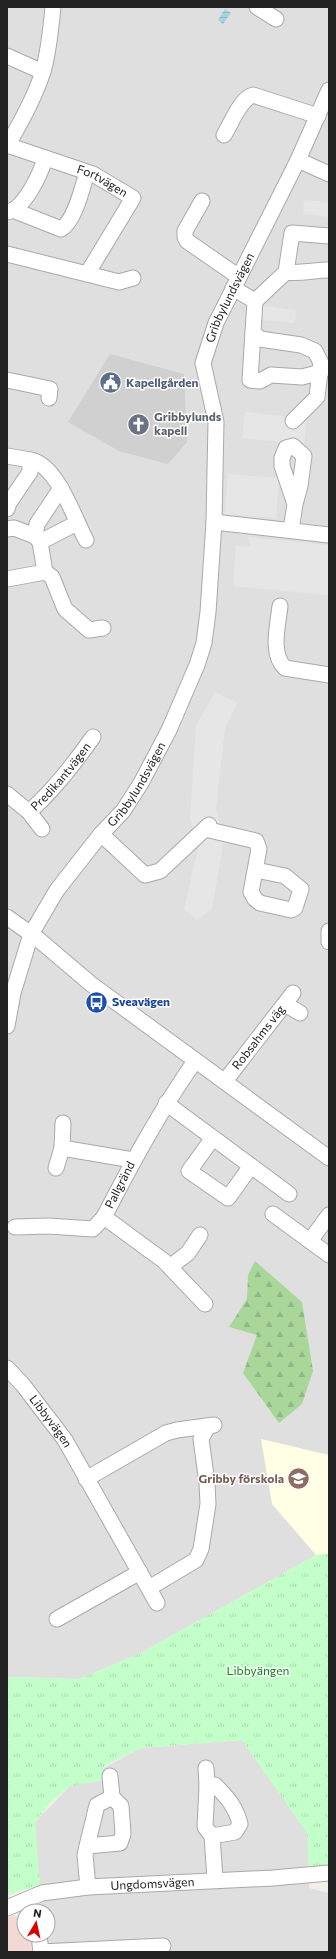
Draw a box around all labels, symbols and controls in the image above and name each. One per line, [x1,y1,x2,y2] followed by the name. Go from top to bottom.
[75,161,131,199] street label: Fortvägen
[202,250,256,344] street label: Gribbylundsvägen
[97,370,123,396] public building icon: Kapellgården
[126,375,199,389] place label: Kapellgården
[154,409,222,437] place label: Gribbylunds kapell
[125,411,151,437] church icon: Gribbylunds kapell
[27,739,93,813] street label: Predikantvägen
[104,739,167,829] street label: Gribbylundsvägen
[83,989,109,1015] bus stop icon: Sveavägen
[112,994,170,1008] place label: Sveavägen
[229,1002,287,1072] street label: Robsahms väg
[101,1159,137,1210] street label: Pallgränd
[27,1392,76,1450] street label: Libbyvägen
[286,1466,312,1492] school or university icon: Gribby förskola
[198,1471,284,1485] place label: Gribby förskola
[227,1663,289,1677] park label: Libbyängen
[110,1874,195,1892] street label: Ungdomsvägen
[16,1903,56,1943] north arrow
[33,1906,43,1920] text: N

